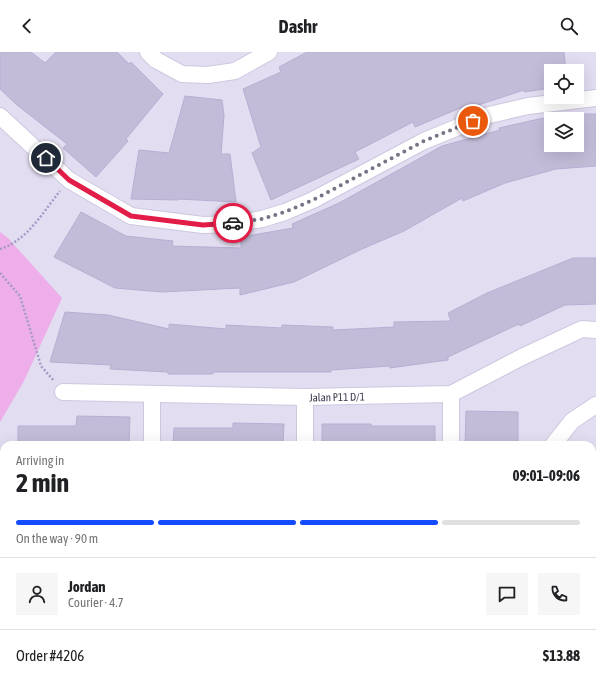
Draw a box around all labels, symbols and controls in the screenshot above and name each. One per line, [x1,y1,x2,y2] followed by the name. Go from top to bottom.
[16,15,38,37] icon: back
[558,15,580,37] icon: search
[279,16,317,37] text: Dashr
[544,64,584,152] map controls
[544,64,584,104] button: locate
[456,104,490,138] pin
[462,110,484,132] icon: bag
[544,112,584,152] button: layers
[29,141,63,175] pin
[35,147,57,169] icon: home
[213,203,253,243] courier
[222,212,244,234] icon: car
[309,391,365,403] street label: Jalan P11 D/1
[16,453,64,468] text: Arriving in
[512,467,580,484] text: 09:01–09:06
[16,468,69,498] text: 2 min
[16,531,98,546] text: On the way · 90 m
[16,573,58,615] button: person
[486,573,528,615] button: chat
[538,573,580,615] button: phone
[68,578,106,595] text: Jordan
[68,595,124,610] text: Courier · 4.7
[16,647,84,664] text: Order #4206
[543,647,580,664] text: $13.88

